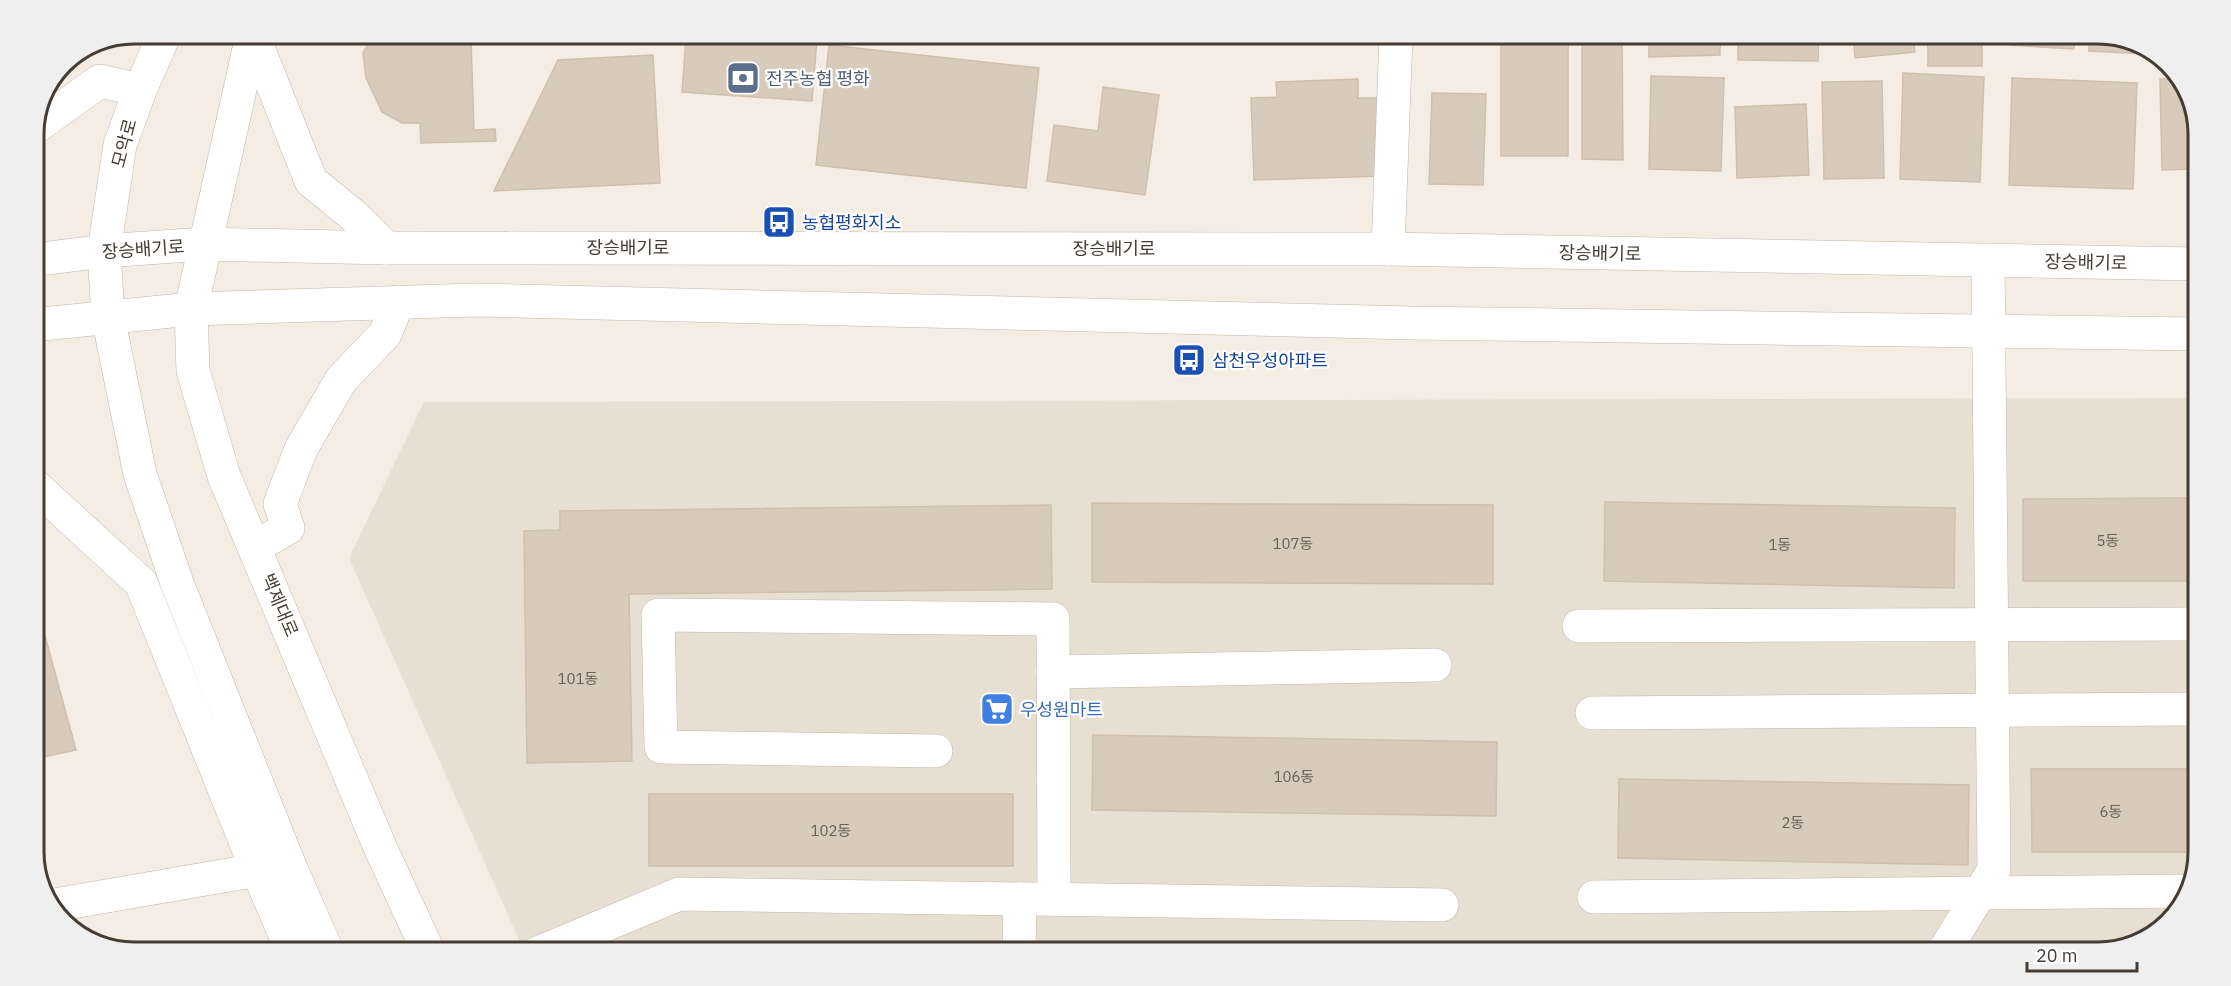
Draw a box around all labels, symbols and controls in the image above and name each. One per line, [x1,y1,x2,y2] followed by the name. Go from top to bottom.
[725,60,761,96] bank icon: 전주농협 평화
[766,67,870,90] place label: 전주농협 평화
[106,116,142,170] street label: 모악로
[761,204,797,240] bus stop icon: 농협평화지소
[802,211,901,234] place label: 농협평화지소
[101,235,185,263] street label: 장승배기로
[587,236,669,259] street label: 장승배기로
[1073,237,1155,260] street label: 장승배기로
[1558,241,1642,265] street label: 장승배기로
[2044,250,2128,274] street label: 장승배기로
[1171,342,1207,378] bus stop icon: 삼천우성아파트
[1212,349,1328,372] place label: 삼천우성아파트
[2097,531,2119,550] house number: 5동
[1273,534,1313,553] house number: 107동
[1769,535,1791,554] house number: 1동
[256,570,304,640] street label: 백제대로
[558,669,598,688] house number: 101동
[979,691,1015,727] supermarket icon: 우성원마트
[1020,698,1103,721] place label: 우성원마트
[1274,767,1314,786] house number: 106동
[2100,802,2122,821] house number: 6동
[1782,813,1804,832] house number: 2동
[811,821,851,840] house number: 102동
[2027,935,2136,973] scale bar
[2036,944,2078,967] text: 20 m

